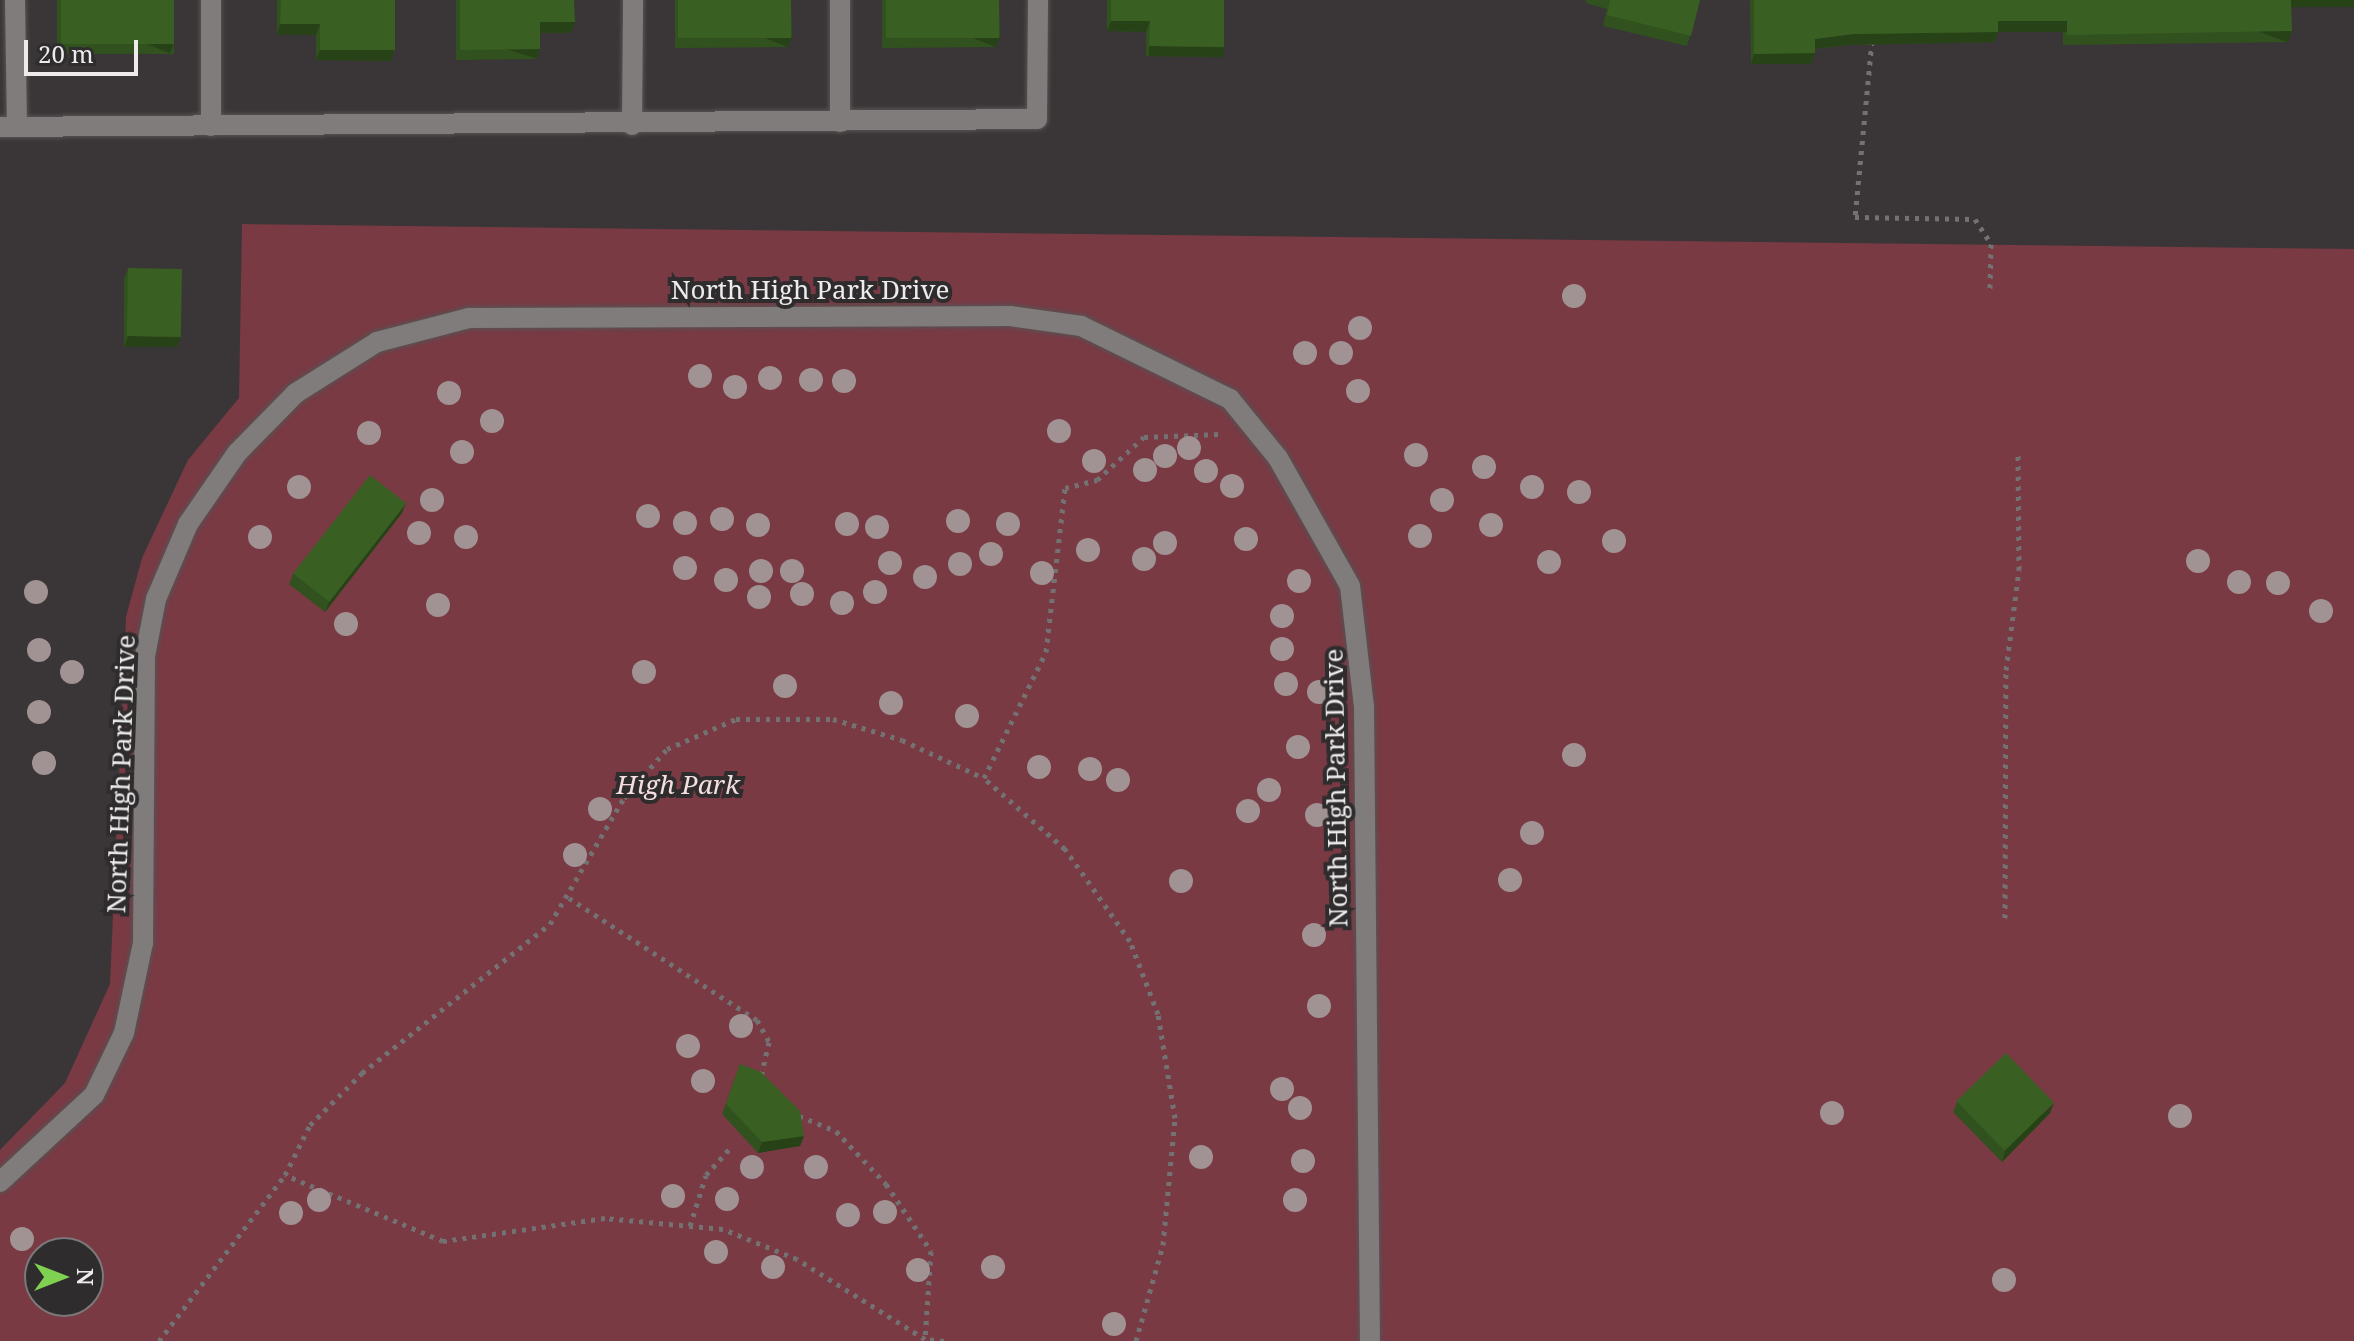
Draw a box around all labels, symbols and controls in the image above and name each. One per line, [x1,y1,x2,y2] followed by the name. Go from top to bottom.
[28,24,142,74] scale bar
[38,37,94,70] text: 20 m
[671,274,949,306] street label: North High Park Drive
[101,634,141,914] street label: North High Park Drive
[1318,648,1354,928] street label: North High Park Drive
[616,769,740,801] park label: High Park
[24,1237,104,1317] north arrow
[71,1268,101,1286] text: N

